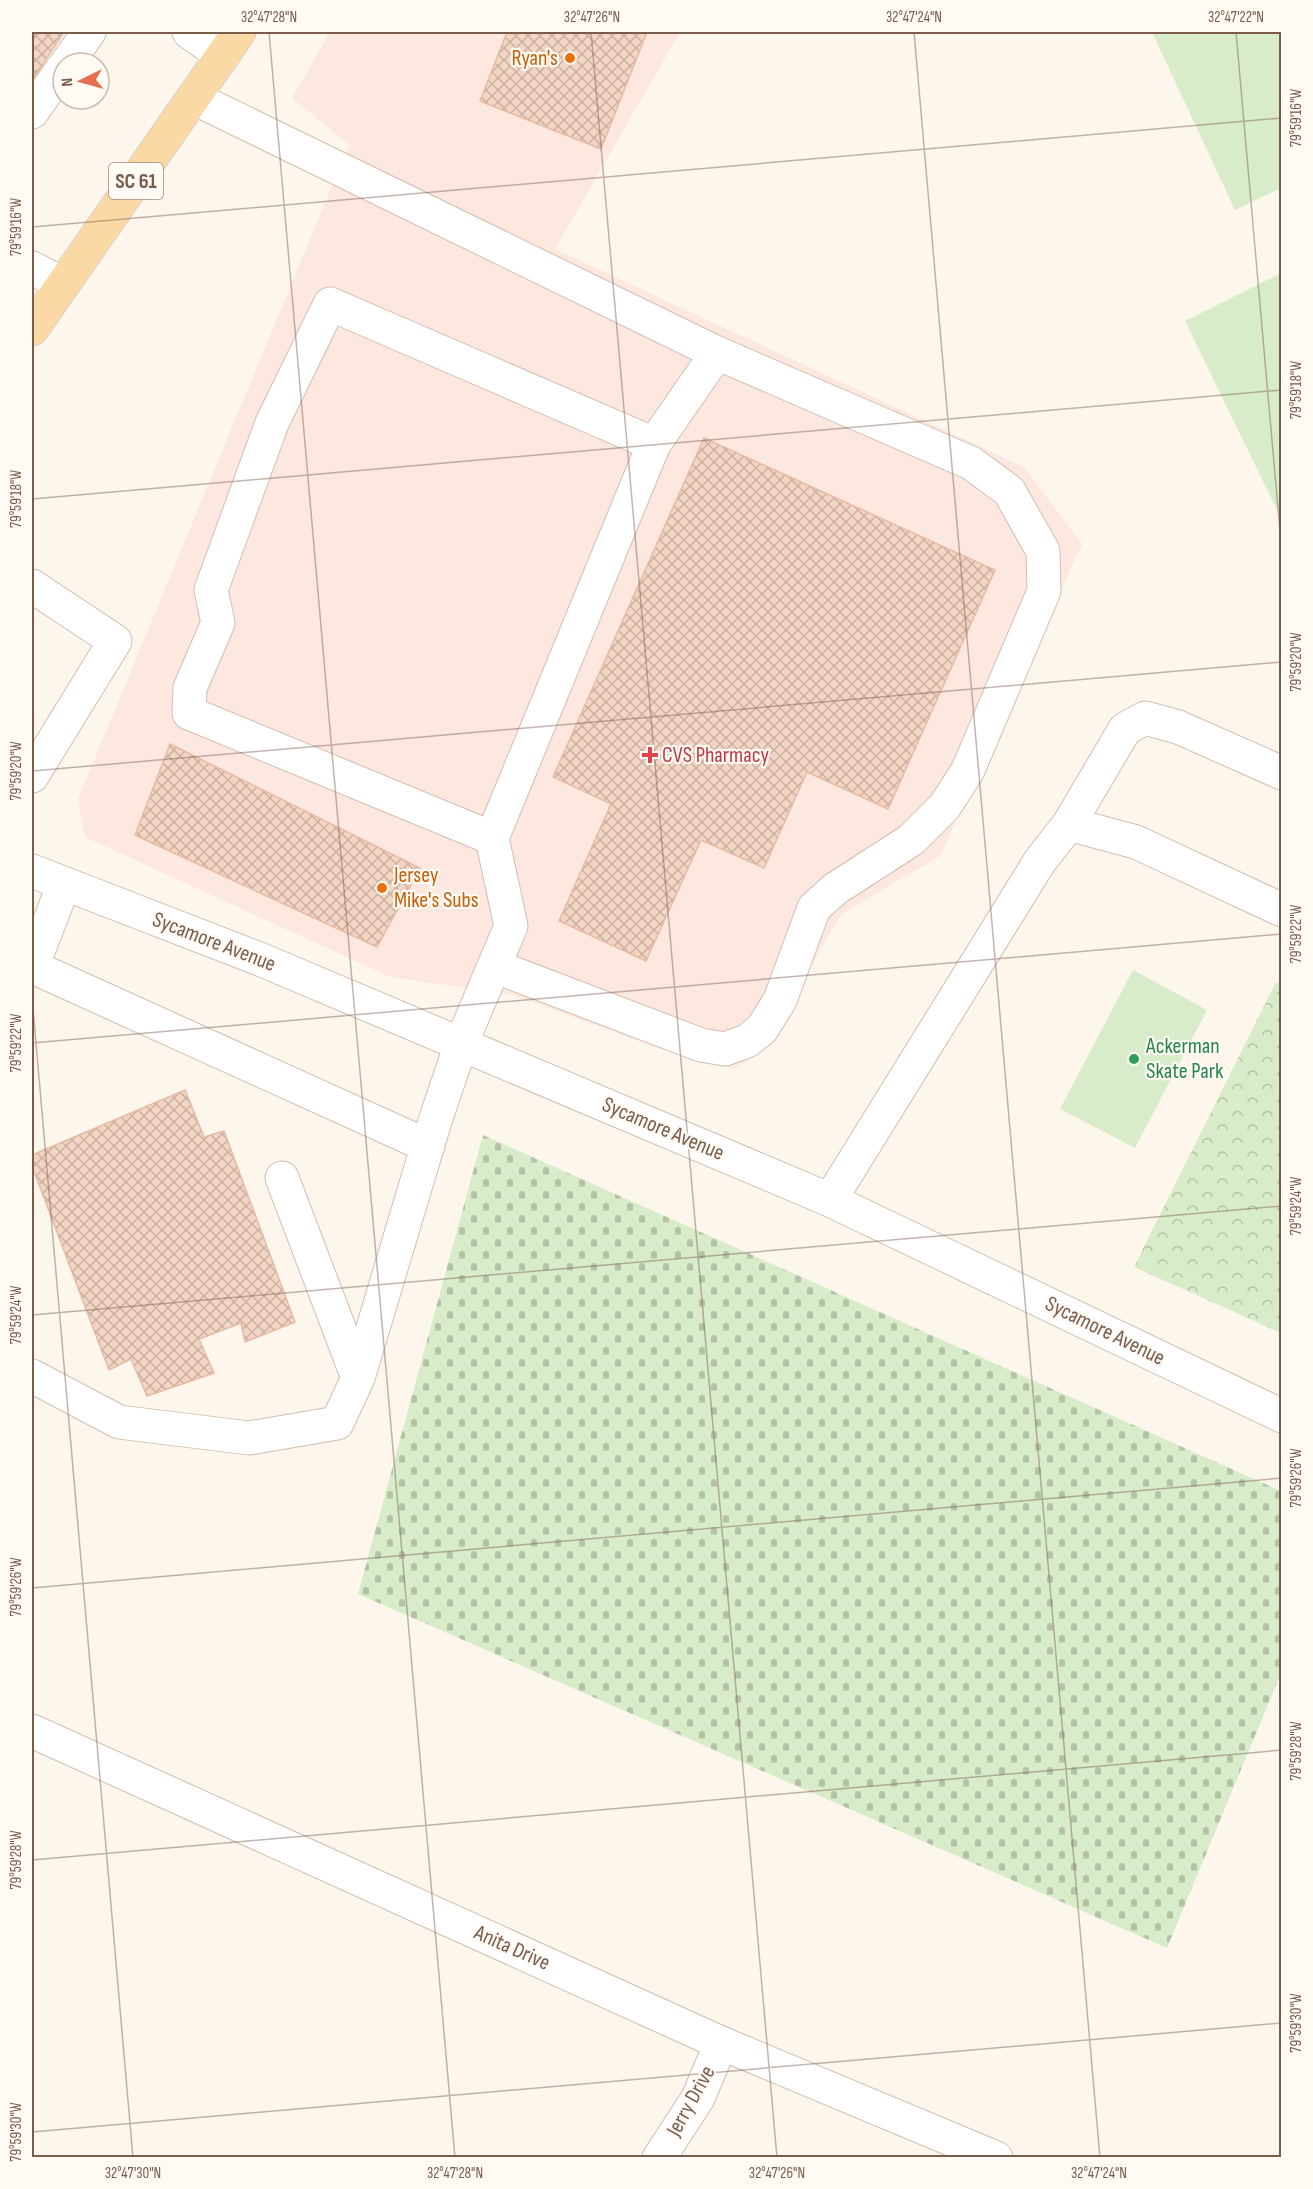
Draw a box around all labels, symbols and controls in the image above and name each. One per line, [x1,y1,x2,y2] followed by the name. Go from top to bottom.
[241,8,297,27] text: 32°47'28"N
[564,8,620,27] text: 32°47'26"N
[886,8,942,27] text: 32°47'24"N
[1208,8,1264,27] text: 32°47'22"N
[512,45,558,72] place label: Ryan's
[51,51,111,111] north arrow
[563,51,577,65] marker: Ryan's
[58,77,77,87] text: N
[1287,89,1306,147] text: 79°59'16"W
[109,163,163,199] road number: SC 61
[7,198,26,256] text: 79°59'16"W
[1287,361,1306,419] text: 79°59'18"W
[7,470,26,528] text: 79°59'18"W
[1287,632,1306,692] text: 79°59'20"W
[7,741,26,801] text: 79°59'20"W
[662,742,769,769] place label: CVS Pharmacy
[643,748,657,762] marker: CVS Pharmacy
[393,862,479,914] place label: Jersey Mike's Subs
[375,881,389,895] marker: Jersey Mike's Subs
[1287,904,1306,963] text: 79°59'22"W
[148,906,280,978] street label: Sycamore Avenue
[7,1013,26,1072] text: 79°59'22"W
[1145,1033,1224,1085] place label: Ackerman Skate Park
[1127,1052,1141,1066] marker: Ackerman Skate Park
[598,1091,728,1167] street label: Sycamore Avenue
[1287,1176,1306,1235] text: 79°59'24"W
[7,1285,26,1344] text: 79°59'24"W
[1041,1290,1169,1372] street label: Sycamore Avenue
[1287,1448,1306,1508] text: 79°59'26"W
[7,1557,26,1617] text: 79°59'26"W
[1287,1721,1306,1780] text: 79°59'28"W
[7,1830,26,1889] text: 79°59'28"W
[469,1919,554,1977] street label: Anita Drive
[1287,1993,1306,2053] text: 79°59'30"W
[660,2061,721,2142] street label: Jerry Drive
[7,2102,26,2162] text: 79°59'30"W
[105,2164,161,2183] text: 32°47'30"N
[427,2164,483,2183] text: 32°47'28"N
[749,2164,805,2183] text: 32°47'26"N
[1071,2164,1127,2183] text: 32°47'24"N

